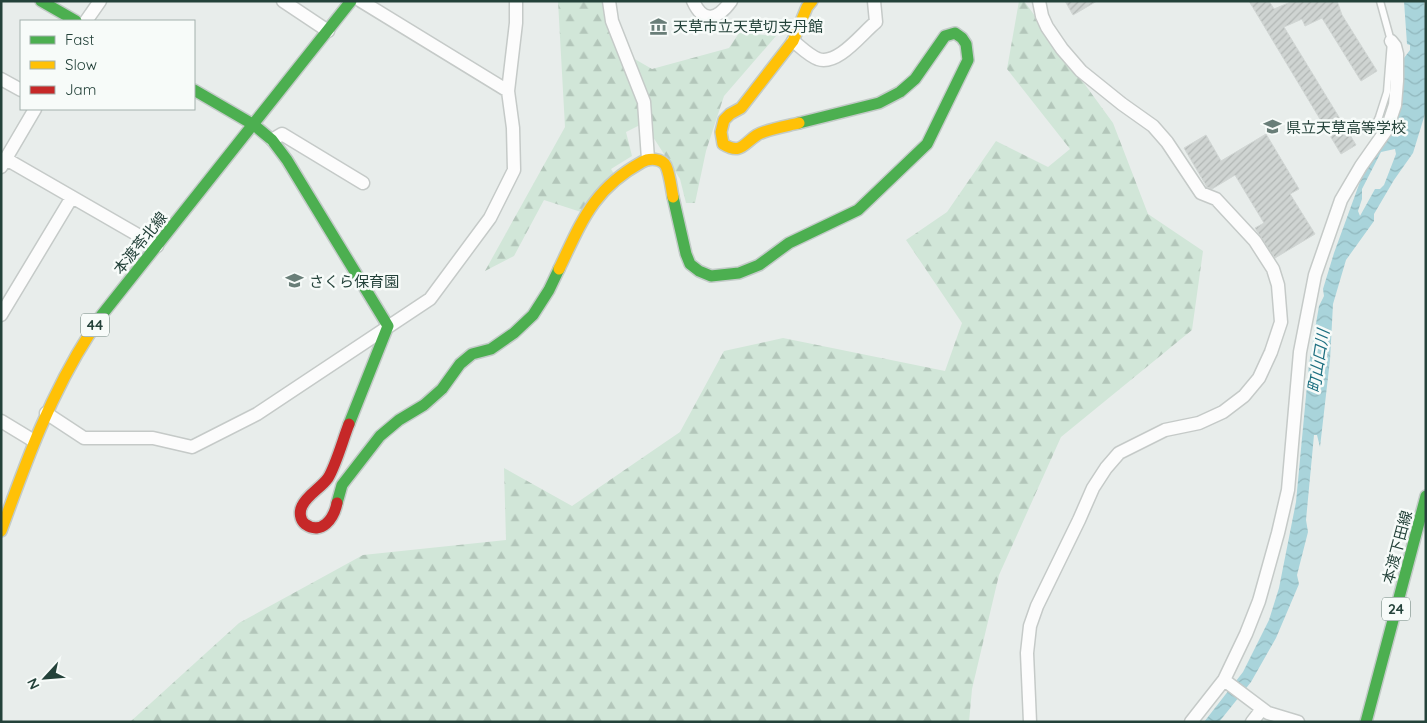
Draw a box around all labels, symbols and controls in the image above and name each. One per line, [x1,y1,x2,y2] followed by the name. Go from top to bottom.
[649,16,669,36] museum icon: 天草市立天草切支丹館
[673,17,823,36] place label: 天草市立天草切支丹館
[20,20,195,110] legend
[65,30,94,49] text: Fast
[65,55,97,74] text: Slow
[65,80,96,99] text: Jam
[1262,117,1282,137] school or university icon: 県立天草高等学校
[1286,118,1406,137] place label: 県立天草高等学校
[109,208,171,278] street label: 本渡苓北線
[285,271,305,291] school or university icon: さくら保育園
[309,272,399,291] place label: さくら保育園
[81,314,109,336] road number: 44
[1303,326,1333,394] water label: 町山口川
[1378,508,1416,586] street label: 本渡下田線
[1382,598,1410,620] road number: 24
[20,653,70,703] north arrow
[23,675,44,692] text: N

